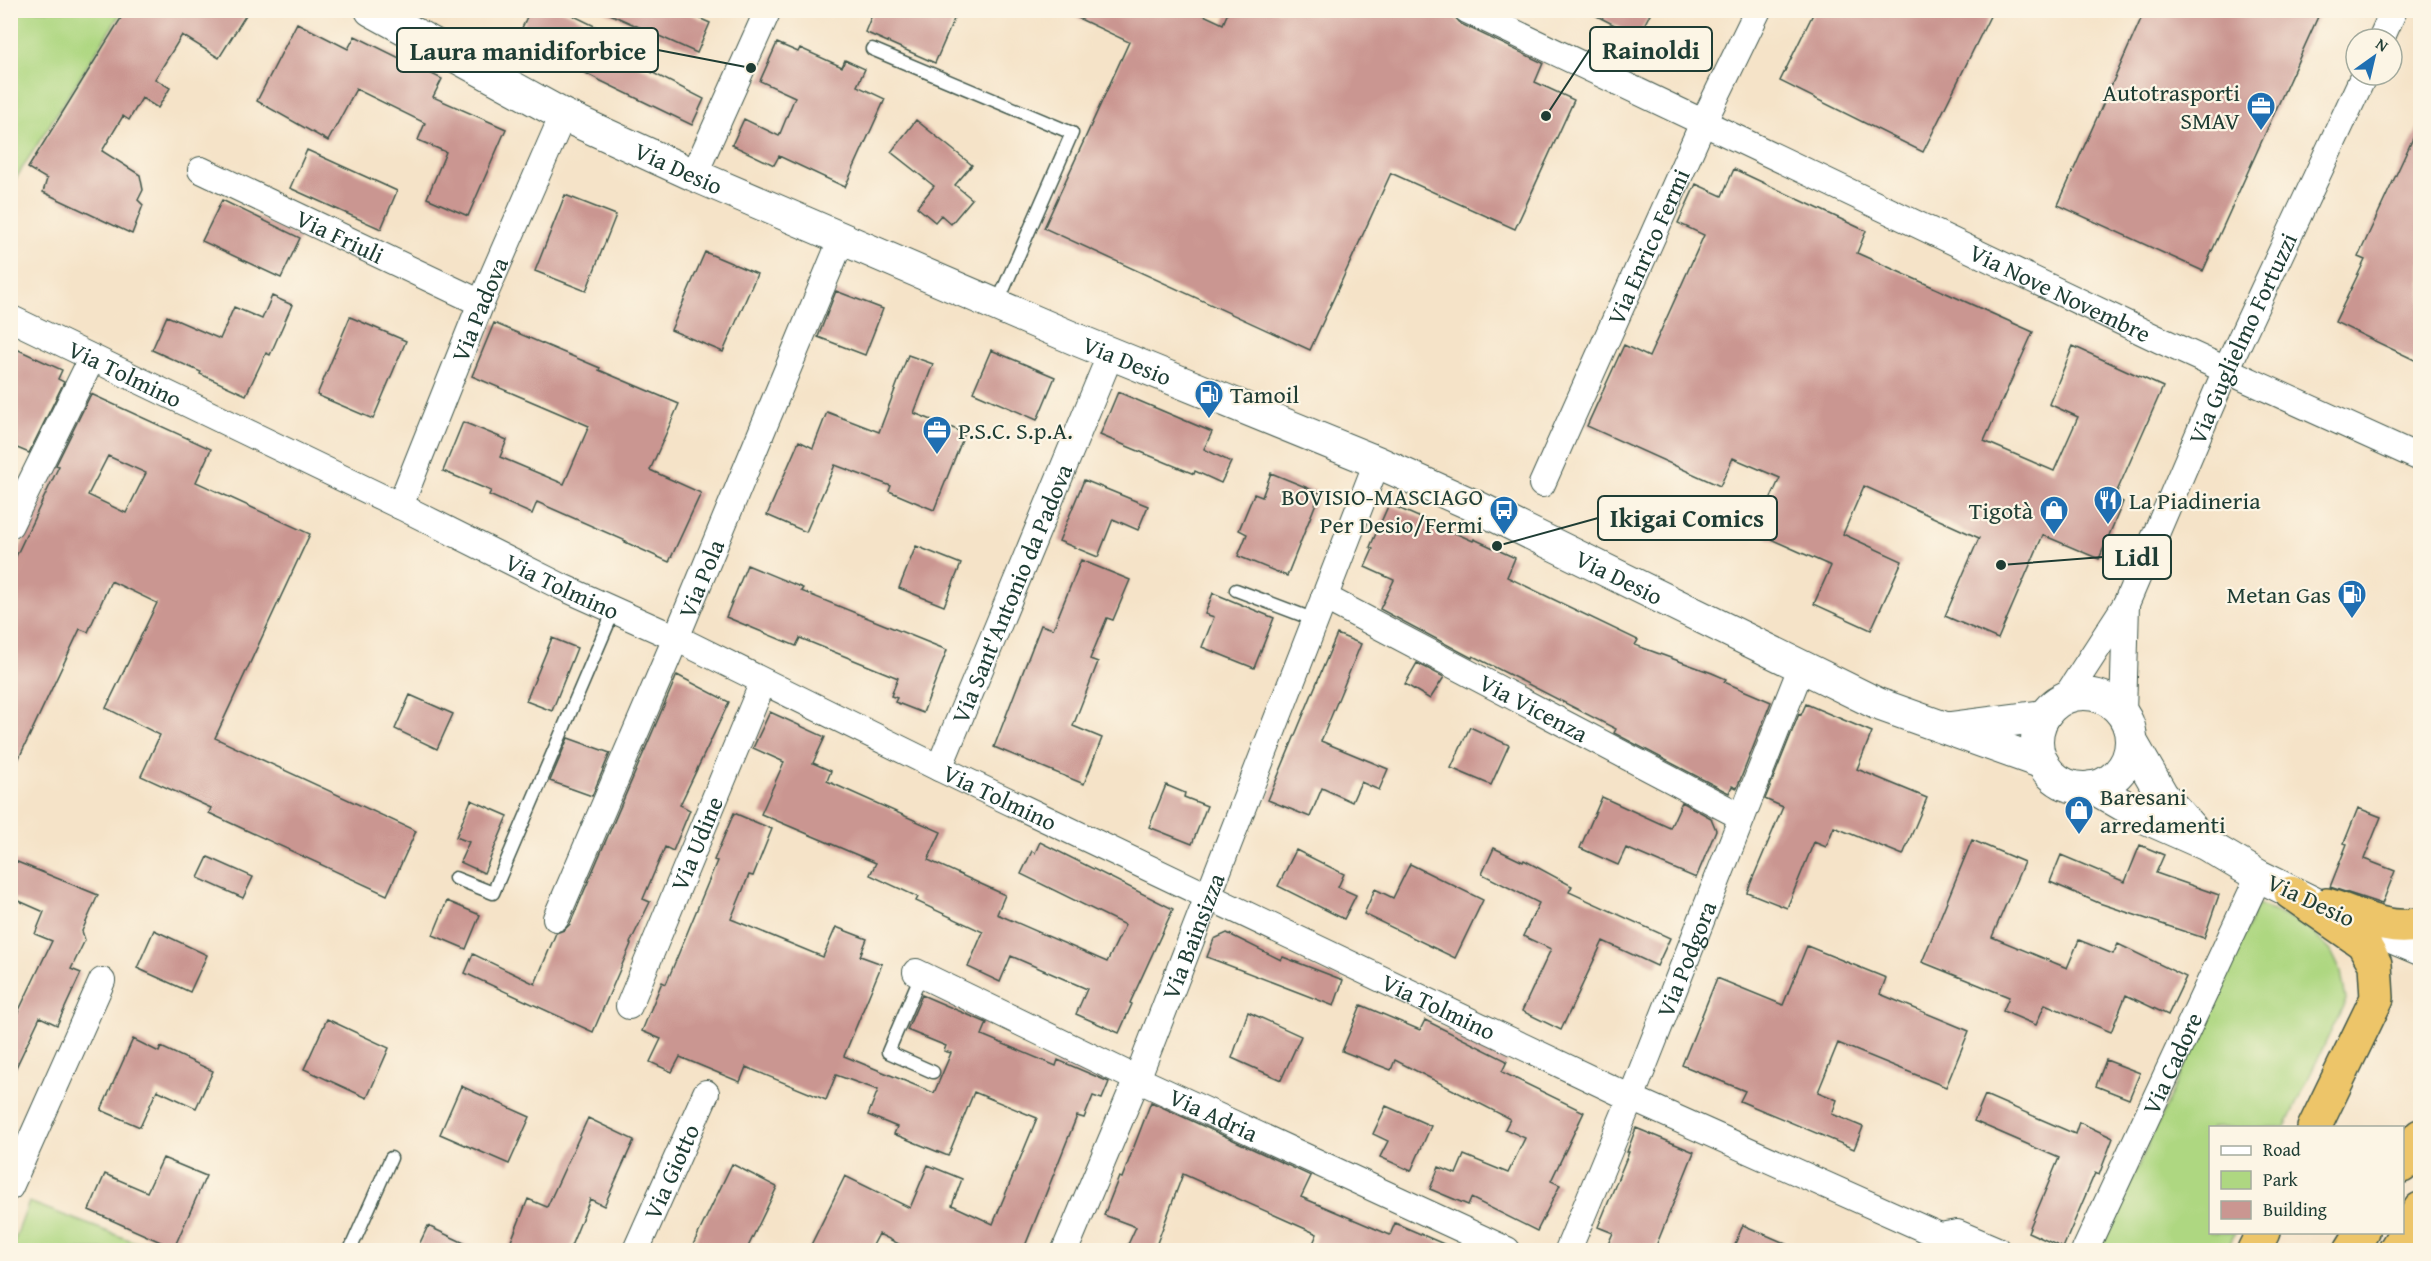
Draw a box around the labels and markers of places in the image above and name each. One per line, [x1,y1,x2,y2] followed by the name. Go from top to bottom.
[1590,27,1712,71] callout: Rainoldi
[397,28,658,72] callout: Laura manidiforbice
[2102,75,2240,138] place label: Autotrasporti SMAV
[2245,90,2277,132] office icon: Autotrasporti SMAV
[1230,377,1299,412] place label: Tamoil
[1193,378,1225,420] fuel station icon: Tamoil
[958,413,1073,448] place label: P.S.C. S.p.A.
[921,414,953,456] office icon: P.S.C. S.p.A.
[1281,479,1483,542] place label: BOVISIO-MASCIAGO Per Desio/Fermi
[2129,483,2261,518] place label: La Piadineria
[2092,484,2124,526] restaurant icon: La Piadineria
[1969,493,2034,528] place label: Tigotà
[1488,494,1520,536] bus stop icon: BOVISIO-MASCIAGO Per Desio/Fermi
[2038,494,2070,536] shop icon: Tigotà
[1598,496,1777,540] callout: Ikigai Comics
[2103,535,2171,579] callout: Lidl
[2226,577,2331,612] place label: Metan Gas
[2336,578,2368,620] fuel station icon: Metan Gas
[2100,779,2226,842] place label: Baresani arredamenti
[2063,794,2095,836] shop icon: Baresani arredamenti

